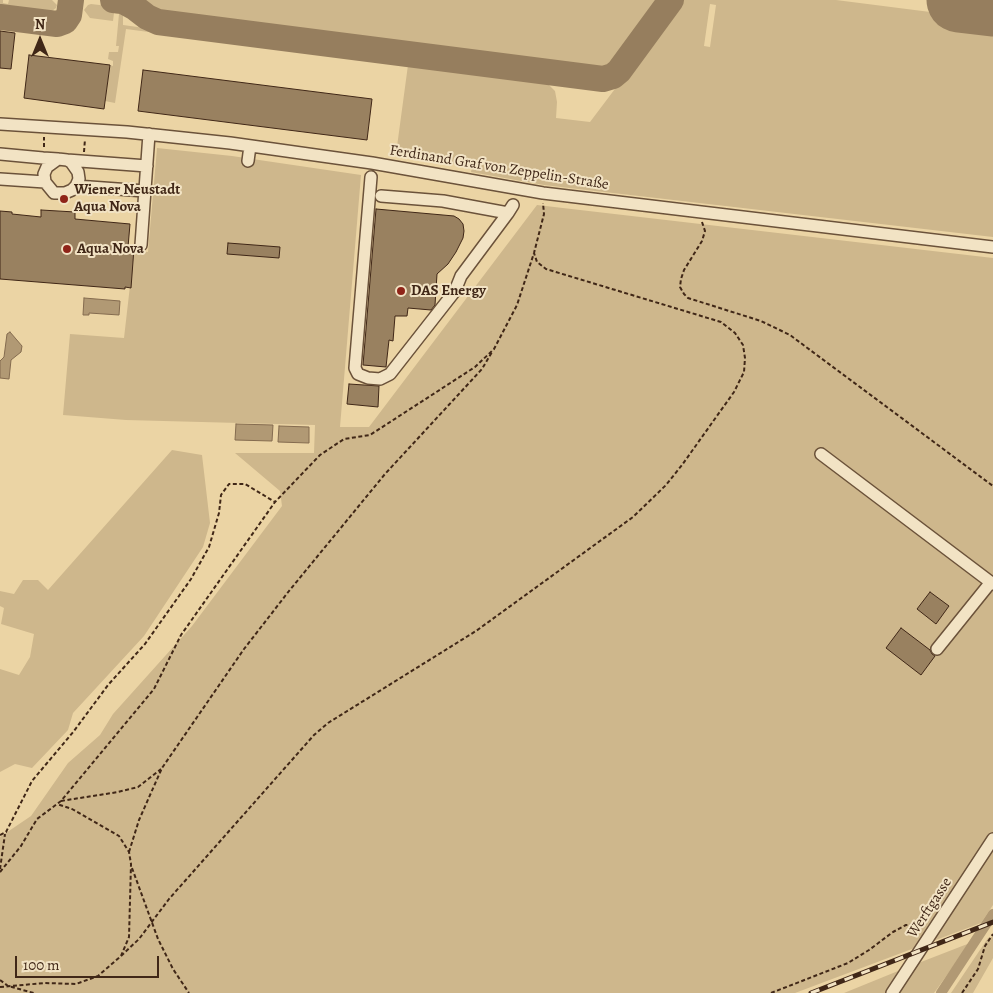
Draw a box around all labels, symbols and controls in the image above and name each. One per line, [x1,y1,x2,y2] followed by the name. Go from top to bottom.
[15,15,65,65] north arrow
[35,15,45,34] text: N
[388,142,610,194] street label: Ferdinand Graf von Zeppelin-Straße
[74,181,180,216] place label: Wiener Neustadt Aqua Nova
[58,193,70,205] marker: Wiener Neustadt Aqua Nova
[77,240,144,258] place label: Aqua Nova
[61,243,73,255] marker: Aqua Nova
[411,282,486,300] place label: DAS Energy
[395,285,407,297] marker: DAS Energy
[904,875,956,941] street label: Werftgasse
[18,946,161,978] scale bar
[23,955,60,975] text: 100 m

